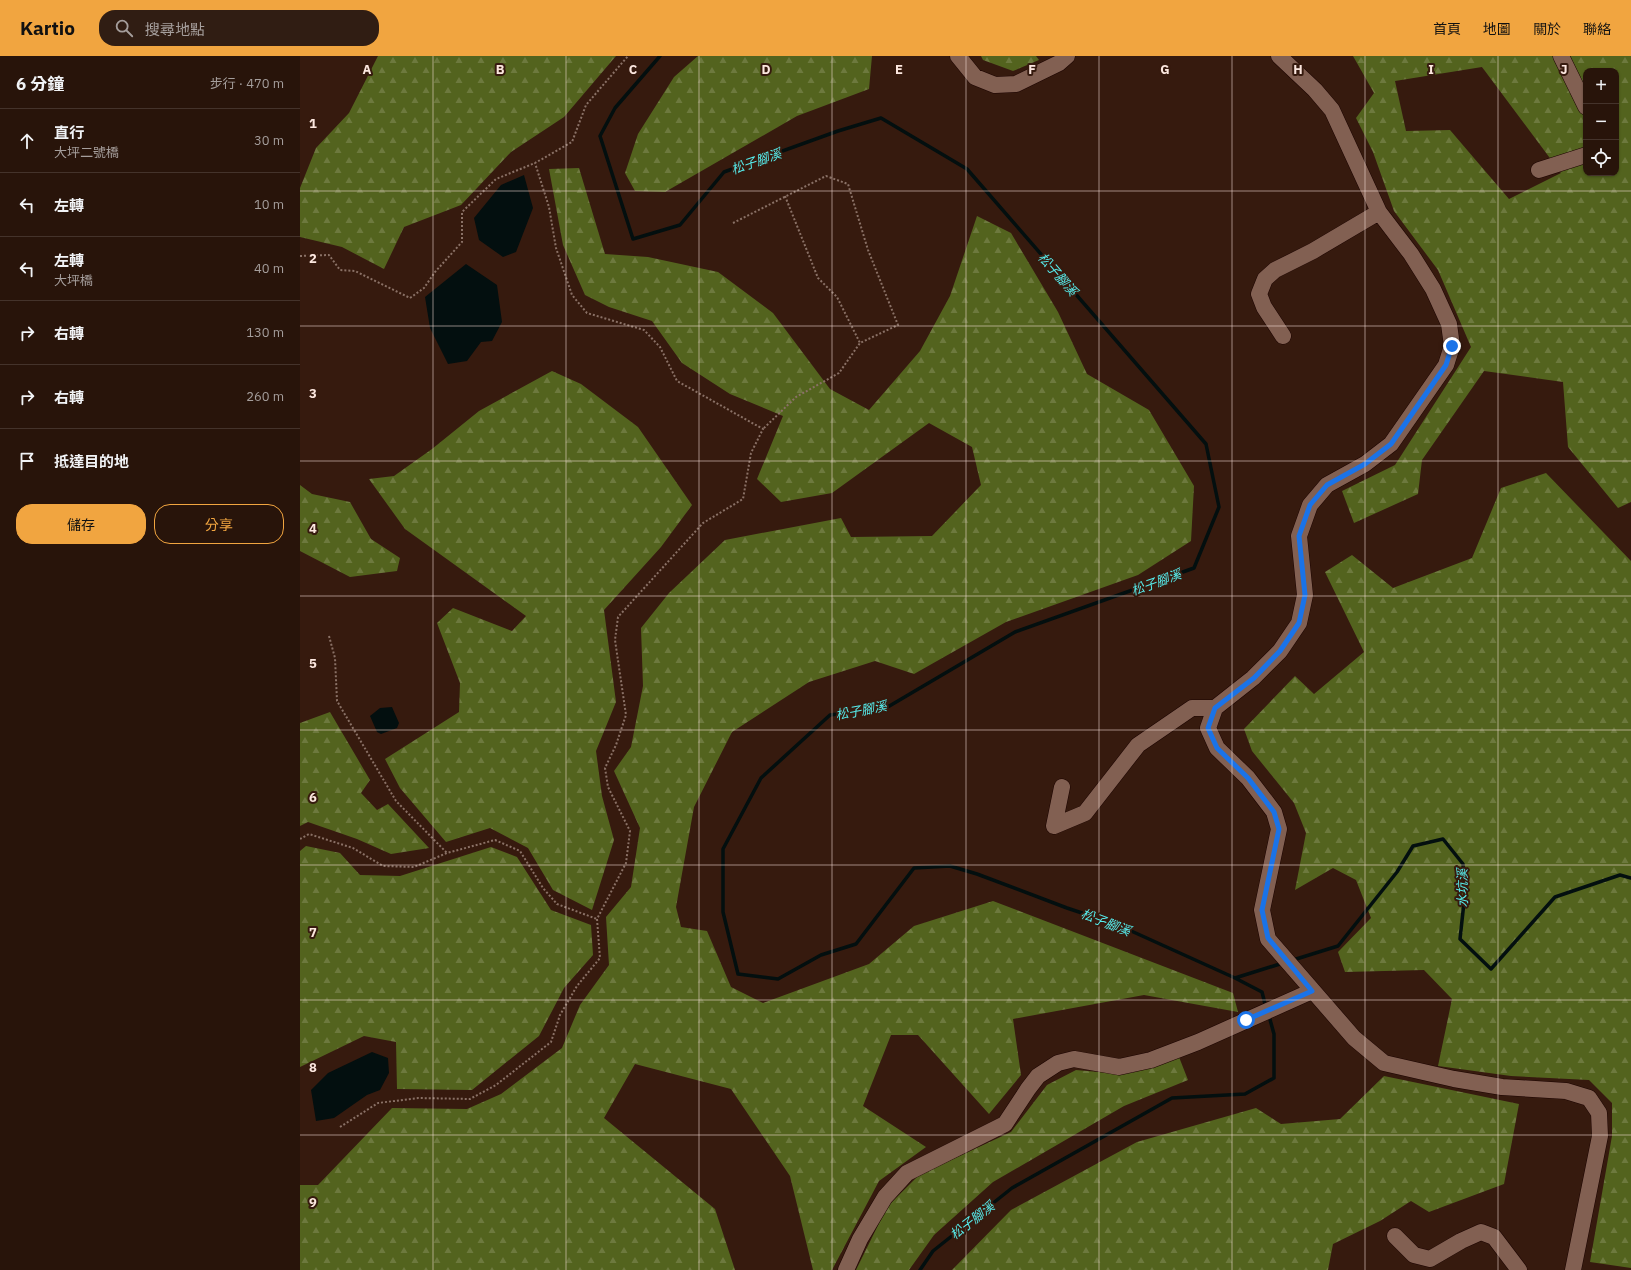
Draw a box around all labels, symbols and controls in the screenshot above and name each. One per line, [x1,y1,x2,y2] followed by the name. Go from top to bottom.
[99,10,379,46] search box
[20,16,75,40] text: Kartio
[113,17,135,39] icon: search
[145,20,205,39] text: 搜尋地點
[1433,20,1461,38] text: 首頁
[1483,20,1511,38] text: 地圖
[1533,20,1561,38] text: 關於
[1583,20,1611,38] text: 聯絡
[363,61,372,78] text: A
[496,61,505,78] text: B
[629,61,638,78] text: C
[761,61,771,78] text: D
[895,61,903,78] text: E
[1028,61,1036,78] text: F
[1160,61,1170,78] text: G
[1293,61,1303,78] text: H
[1428,61,1434,78] text: I
[1560,61,1568,78] text: J
[1583,68,1619,176] map controls
[1583,68,1619,104] button: +
[16,73,64,95] text: 6 分鐘
[210,75,284,92] text: 步行 · 470 m
[1583,104,1619,140] button: −
[309,115,317,132] text: 1
[54,123,84,142] text: 直行
[16,130,38,152] icon: ahead
[254,132,284,149] text: 30 m
[1583,140,1619,176] button: locate
[54,144,119,161] text: 大坪二號橋
[729,144,785,178] water label: 松子腳溪
[16,194,38,216] icon: left
[54,196,84,215] text: 左轉
[254,196,284,213] text: 10 m
[1034,249,1082,301] water label: 松子腳溪
[309,250,317,267] text: 2
[54,251,84,270] text: 左轉
[16,258,38,280] icon: left
[254,260,284,277] text: 40 m
[54,272,93,289] text: 大坪橋
[16,322,38,344] icon: right
[54,324,84,343] text: 右轉
[246,324,284,341] text: 130 m
[1443,337,1461,355] route end
[309,385,317,402] text: 3
[16,386,38,408] icon: right
[54,388,84,407] text: 右轉
[246,388,284,405] text: 260 m
[16,450,38,472] icon: arrive
[54,452,129,471] text: 抵達目的地
[16,504,146,544] button: 儲存
[154,504,284,544] button: 分享
[309,520,317,537] text: 4
[1129,565,1185,599] water label: 松子腳溪
[309,655,317,672] text: 5
[834,697,890,724] water label: 松子腳溪
[309,789,317,806] text: 6
[1454,866,1471,908] water label: 水坑溪
[1078,905,1135,940] water label: 松子腳溪
[309,924,317,941] text: 7
[1237,1011,1255,1029] route start
[309,1059,317,1076] text: 8
[309,1194,317,1211] text: 9
[947,1196,1000,1243] water label: 松子腳溪

